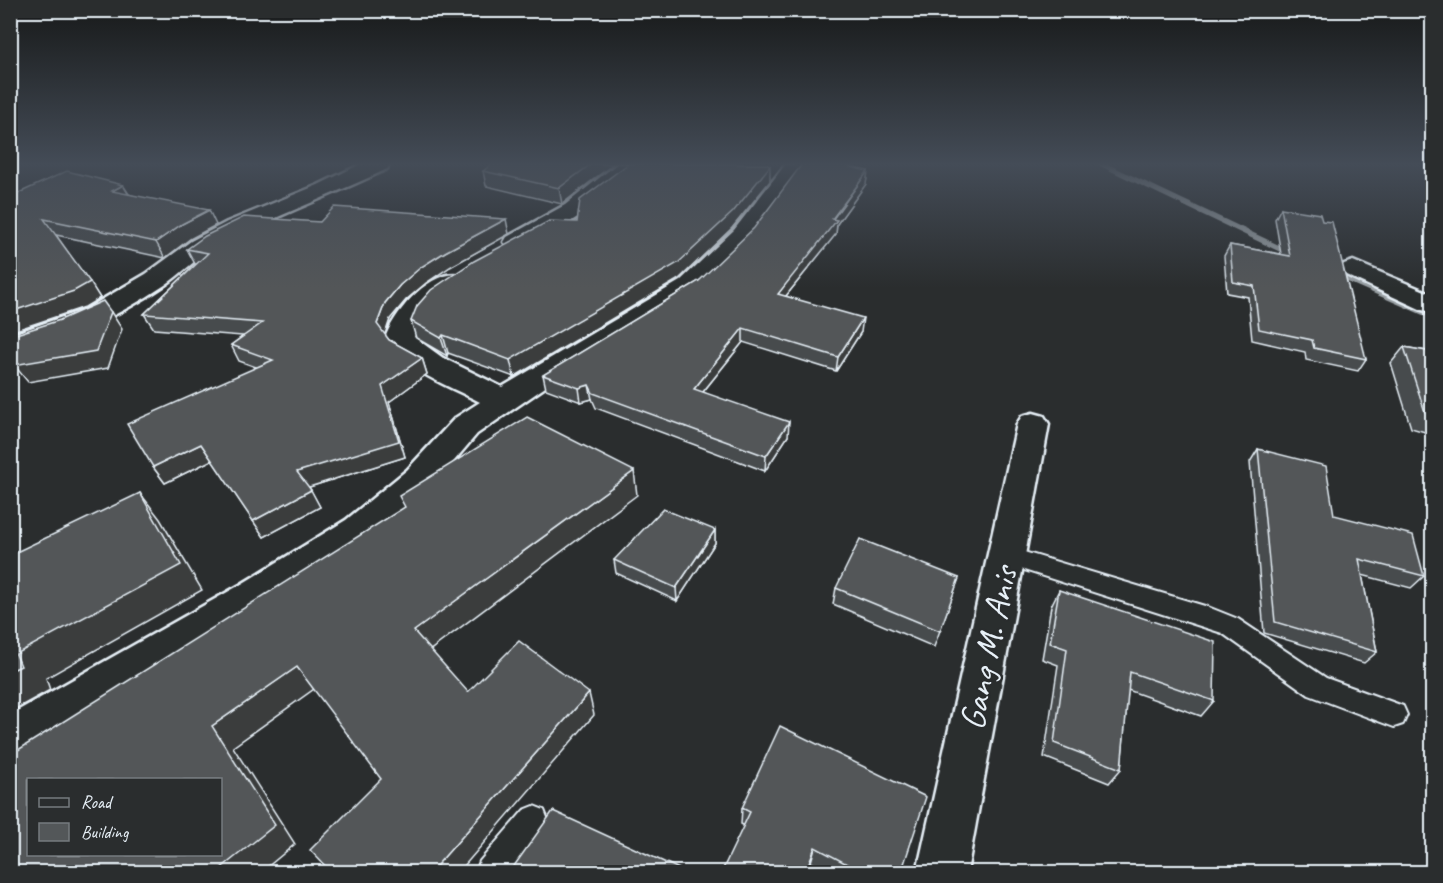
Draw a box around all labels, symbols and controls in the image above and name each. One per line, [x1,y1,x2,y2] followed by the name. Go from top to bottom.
[948,560,1028,734] street label: Gang M. Anis
[27,778,222,856] legend
[81,791,114,813] text: Road
[81,821,130,843] text: Building

